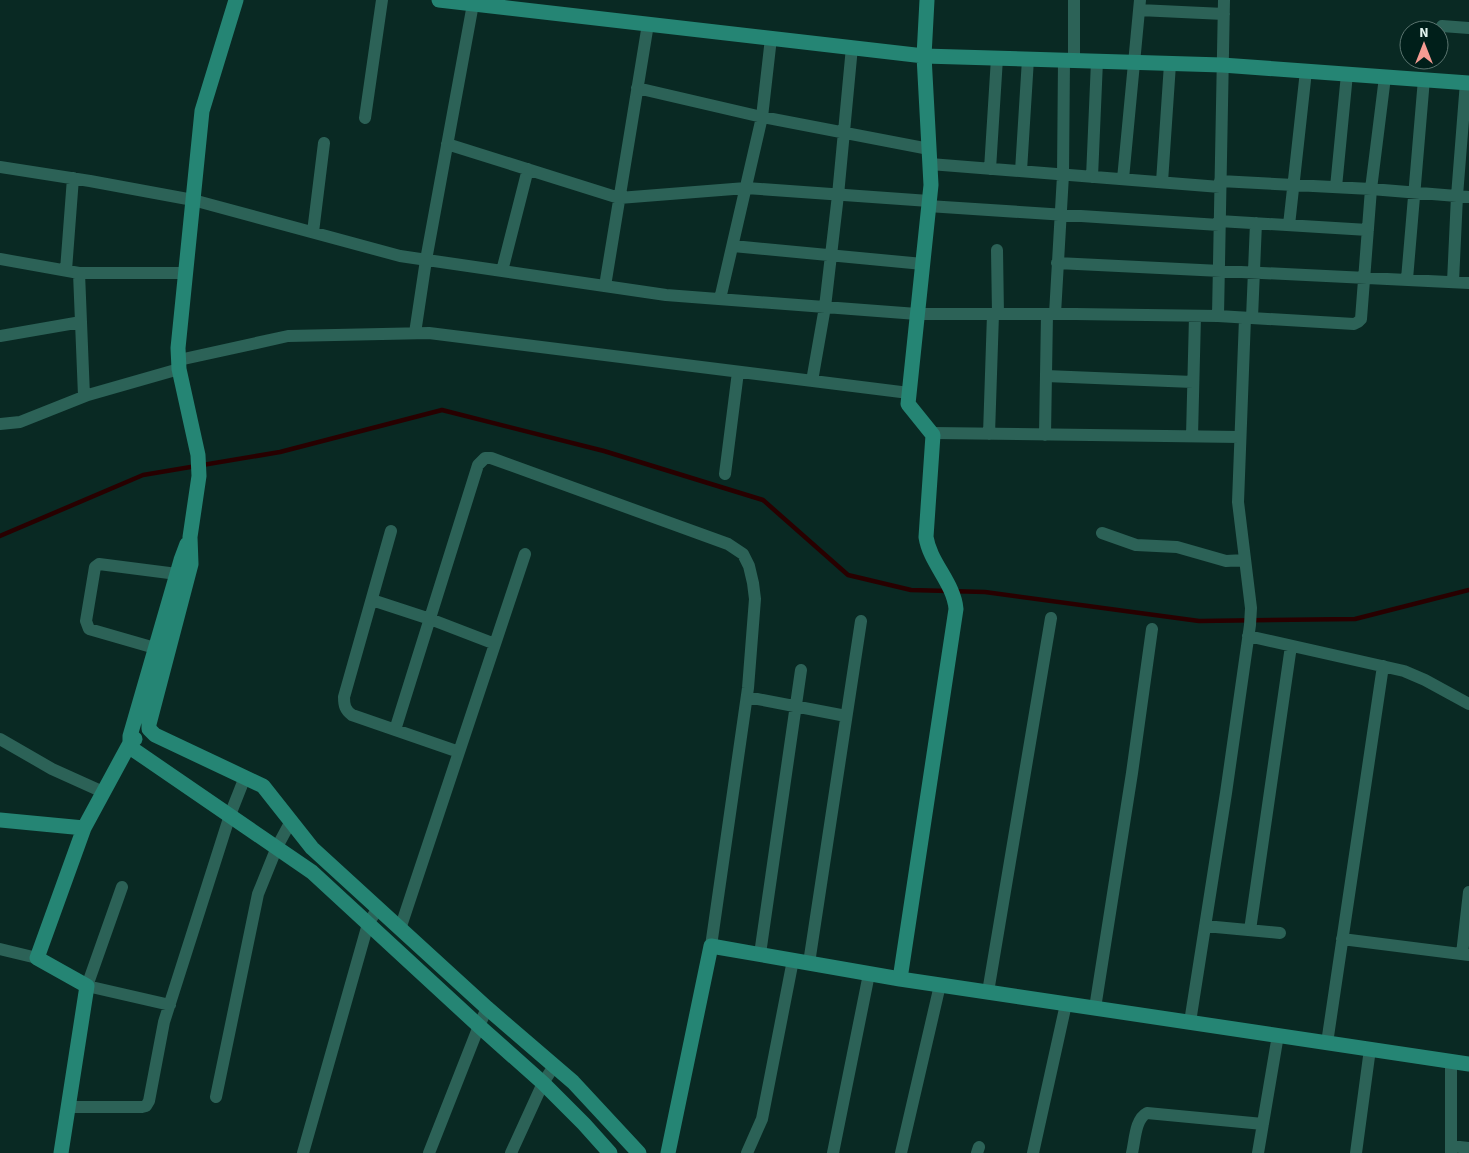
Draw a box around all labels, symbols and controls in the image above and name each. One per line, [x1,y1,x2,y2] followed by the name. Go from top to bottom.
[1399,20,1449,70] north arrow
[1419,23,1429,43] text: N

